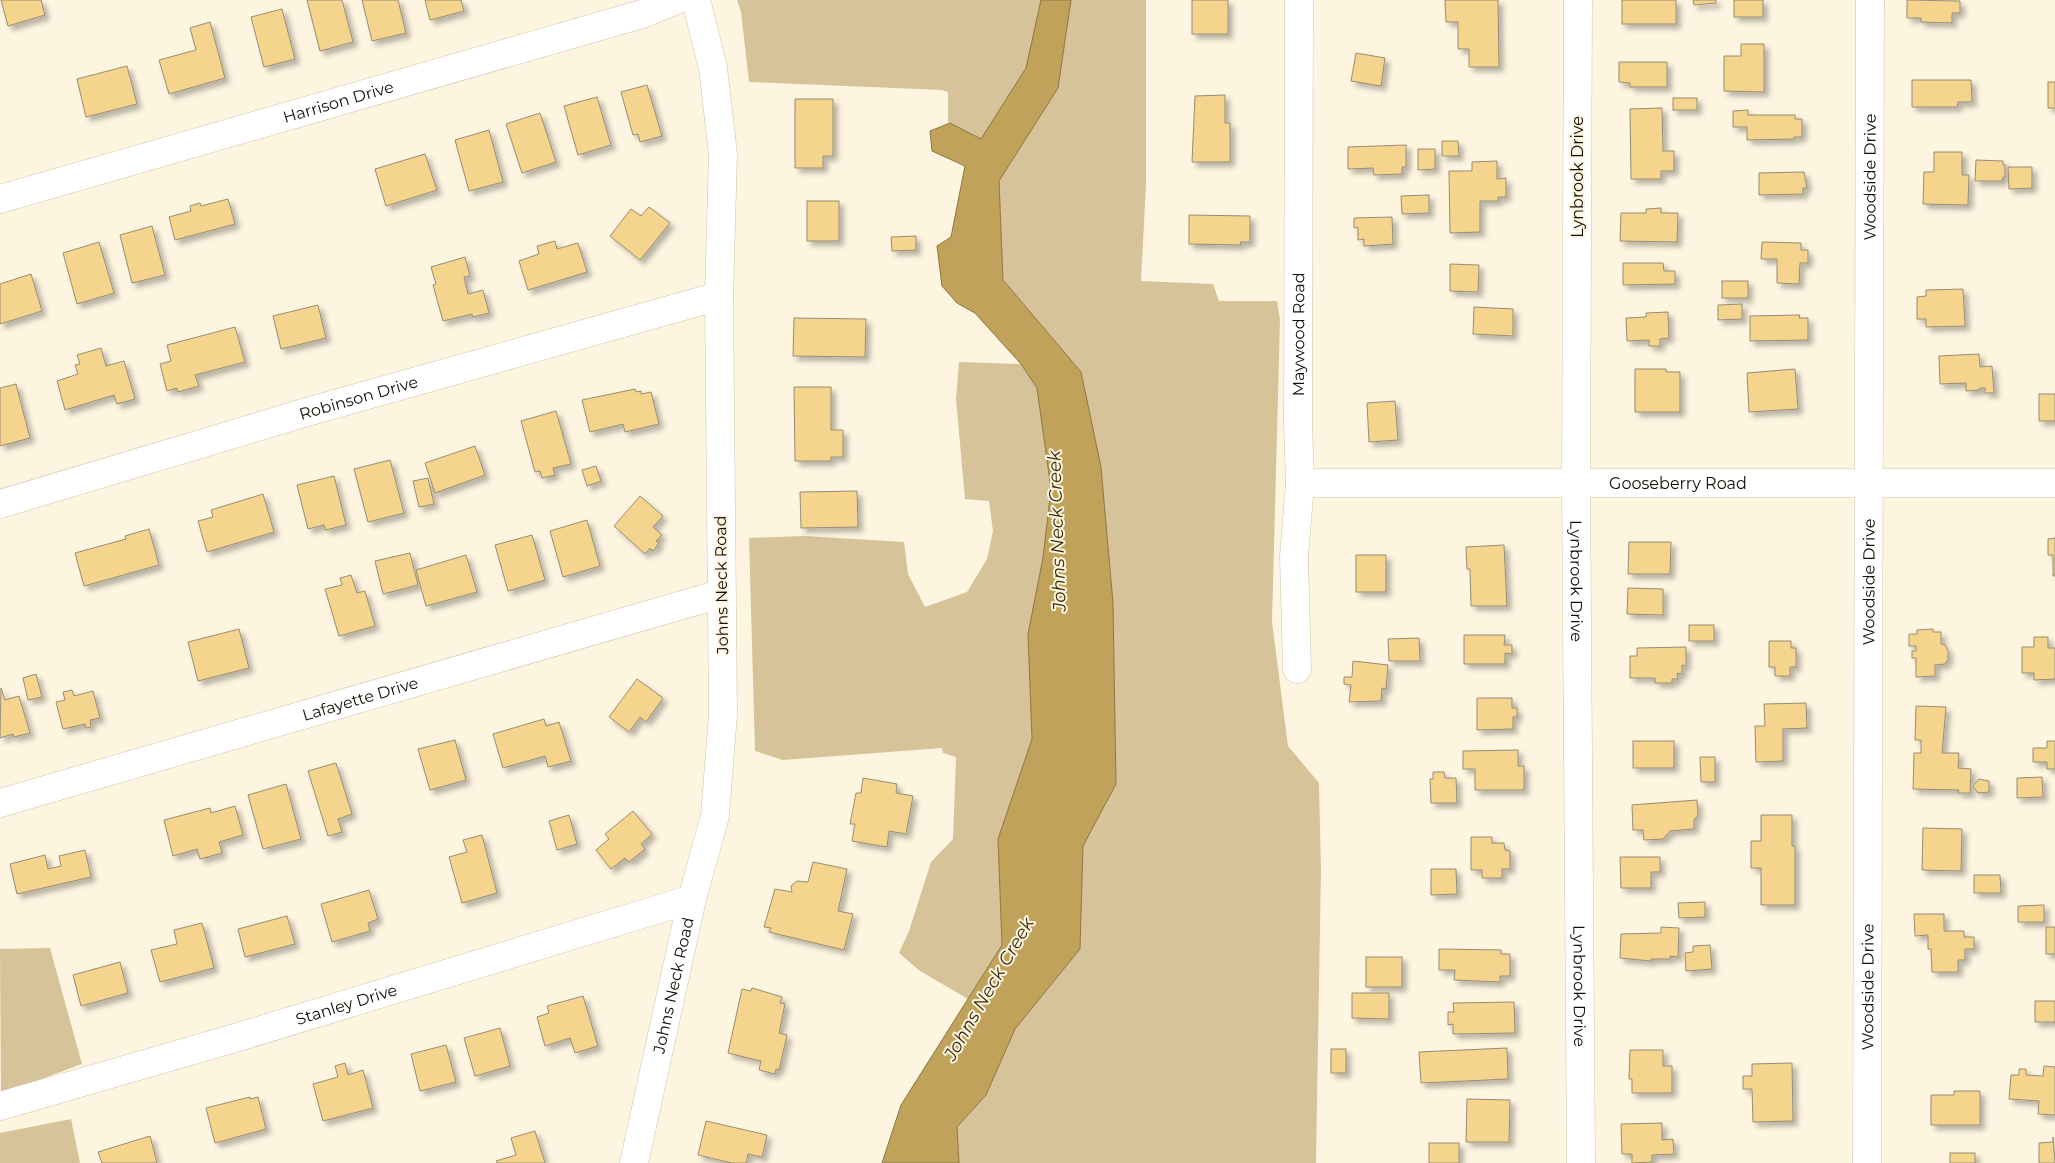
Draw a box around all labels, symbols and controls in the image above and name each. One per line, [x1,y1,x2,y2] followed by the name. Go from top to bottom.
[281,77,396,127] street label: Harrison Drive
[1860,114,1880,240] street label: Woodside Drive
[1568,116,1587,238] street label: Lynbrook Drive
[1289,272,1308,396] street label: Maywood Road
[297,372,420,424] street label: Robinson Drive
[1043,449,1071,613] water label: Johns Neck Creek
[1609,474,1747,493] street label: Gooseberry Road
[711,515,732,656] street label: Johns Neck Road
[1859,519,1879,645] street label: Woodside Drive
[1566,520,1586,642] street label: Lynbrook Drive
[300,673,420,725] street label: Lafayette Drive
[939,913,1039,1065] water label: Johns Neck Creek
[649,915,698,1056] street label: Johns Neck Road
[1858,924,1878,1050] street label: Woodside Drive
[1569,925,1589,1047] street label: Lynbrook Drive
[293,980,399,1029] street label: Stanley Drive

